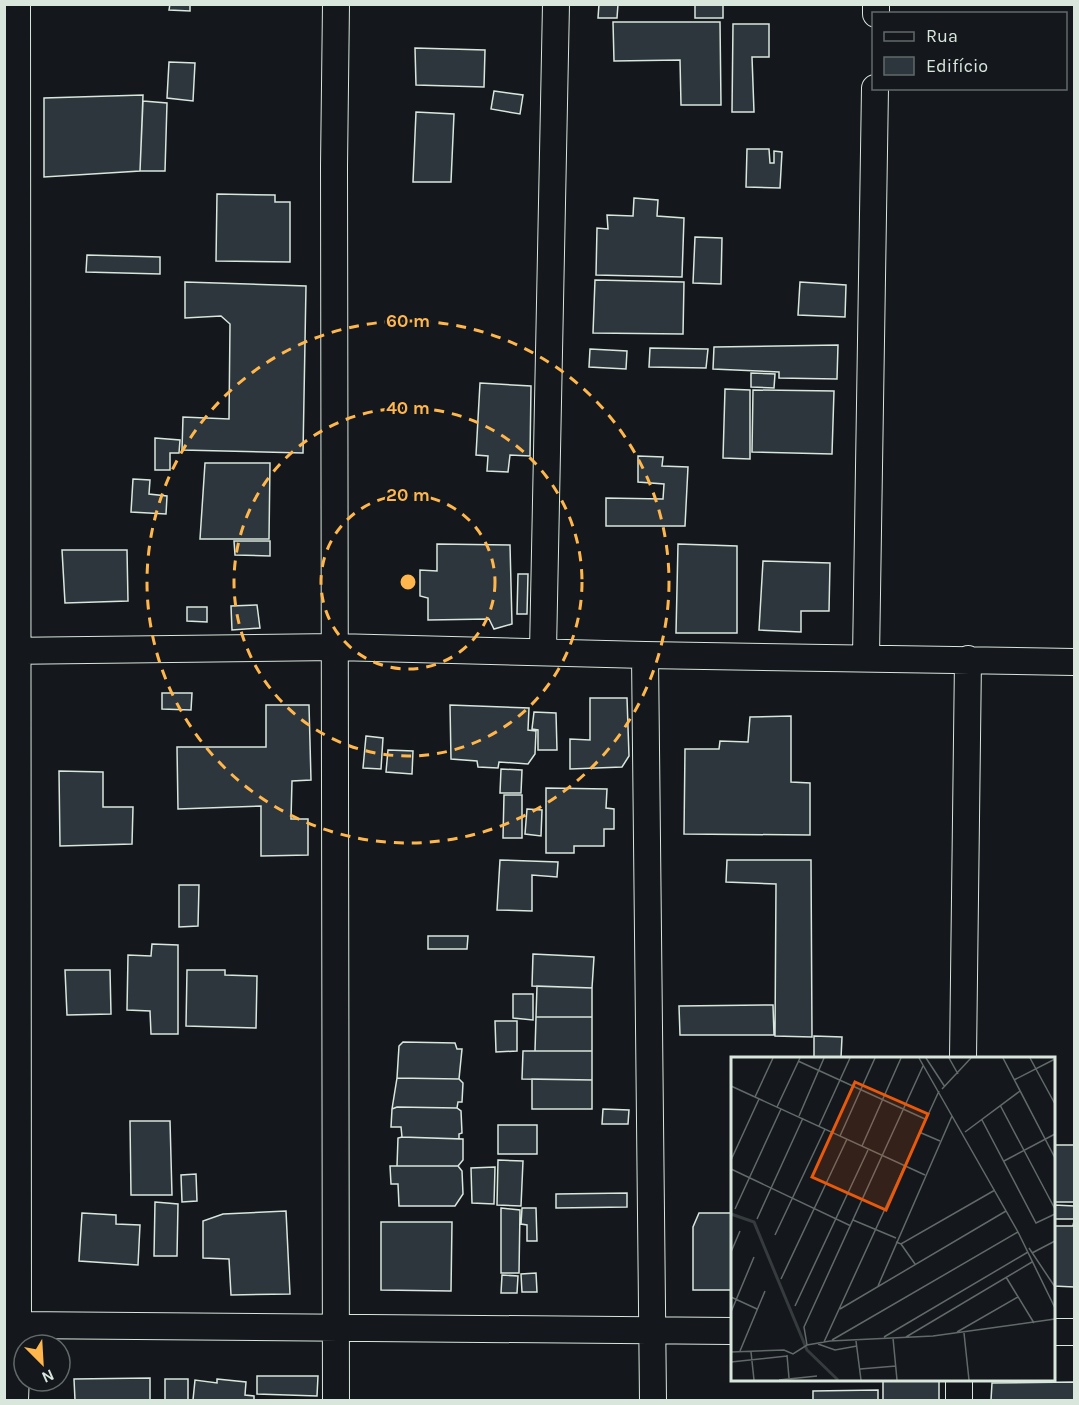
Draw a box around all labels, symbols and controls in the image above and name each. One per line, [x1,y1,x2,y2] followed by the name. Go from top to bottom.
[872,12,1067,90] legend
[926,25,958,47] text: Rua
[926,55,988,77] text: Edifício
[386,310,430,332] text: 60 m
[386,397,430,419] text: 40 m
[386,484,430,506] text: 20 m
[398,572,418,592] centre of rings
[731,1057,1055,1381] inset map
[12,1333,72,1393] north arrow
[39,1365,57,1387] text: N

